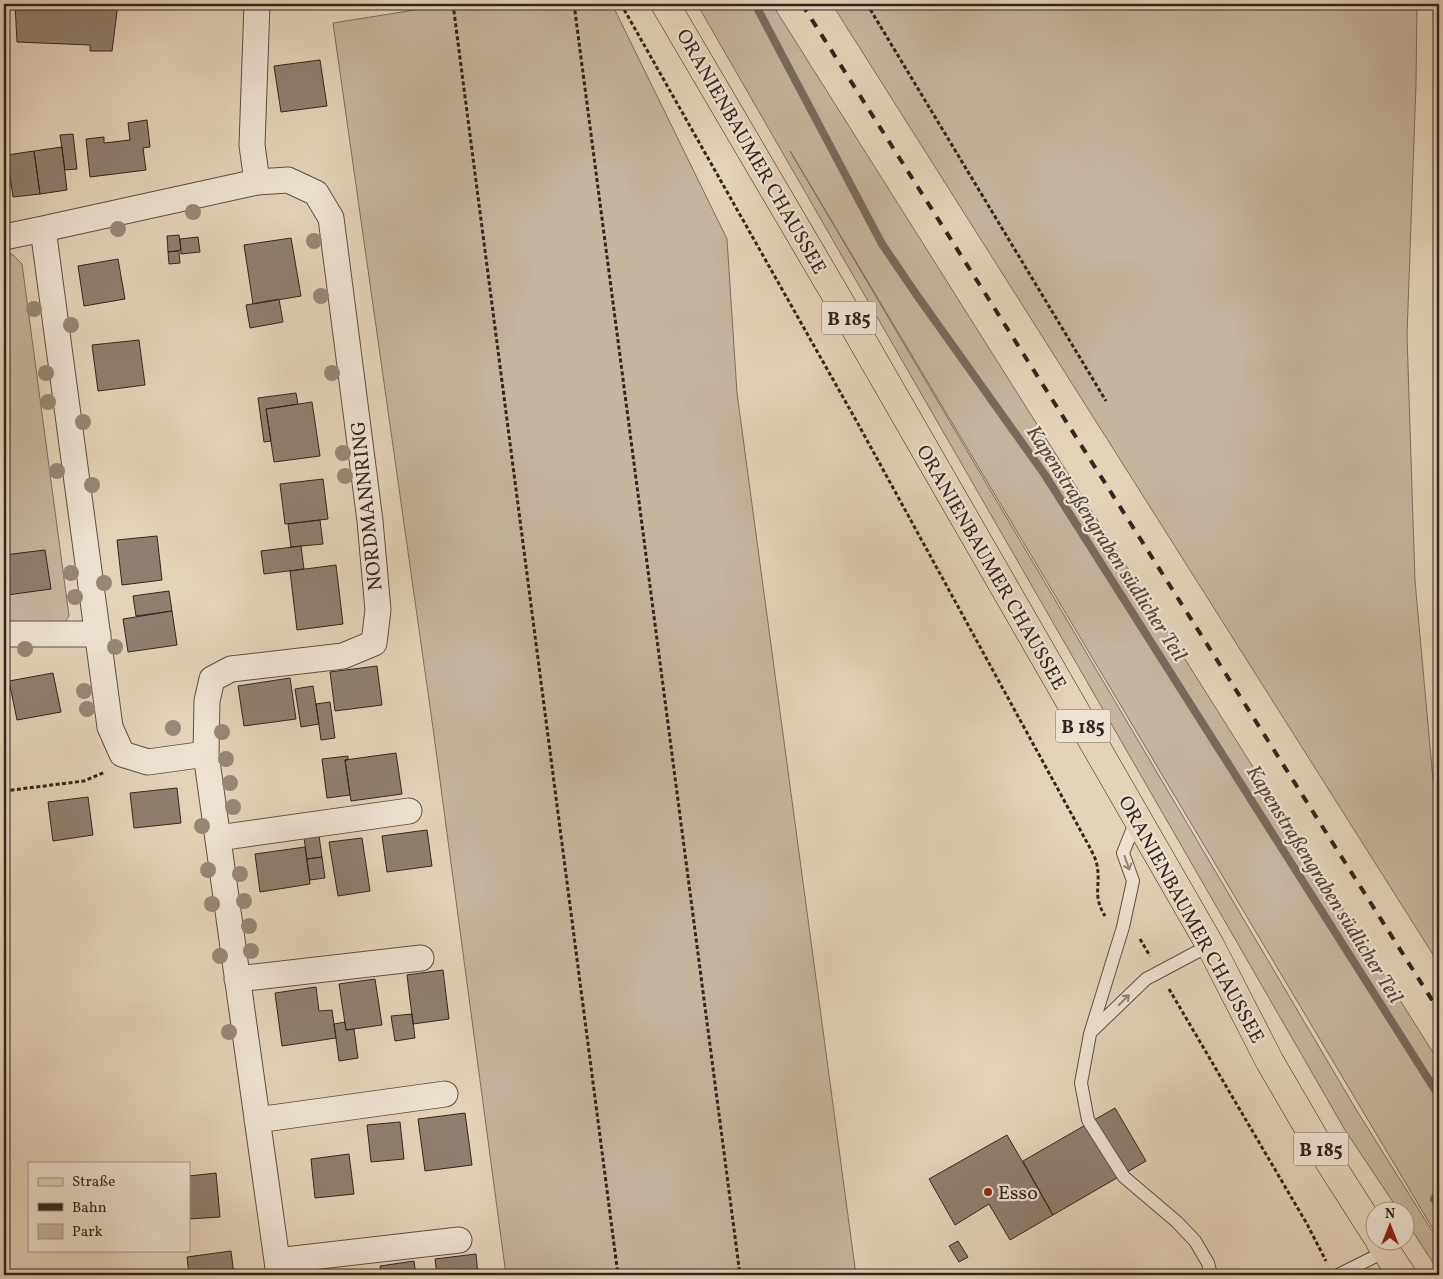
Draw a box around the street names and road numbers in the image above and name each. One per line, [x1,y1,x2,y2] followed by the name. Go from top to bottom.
[668,24,832,280] street label: ORANIENBAUMER CHAUSSEE
[822,302,876,334] road number: B 185
[345,420,391,592] street label: NORDMANNRING
[908,440,1072,696] street label: ORANIENBAUMER CHAUSSEE
[1056,709,1110,742] road number: B 185
[1110,791,1270,1049] street label: ORANIENBAUMER CHAUSSEE
[1294,1132,1348,1166] road number: B 185

